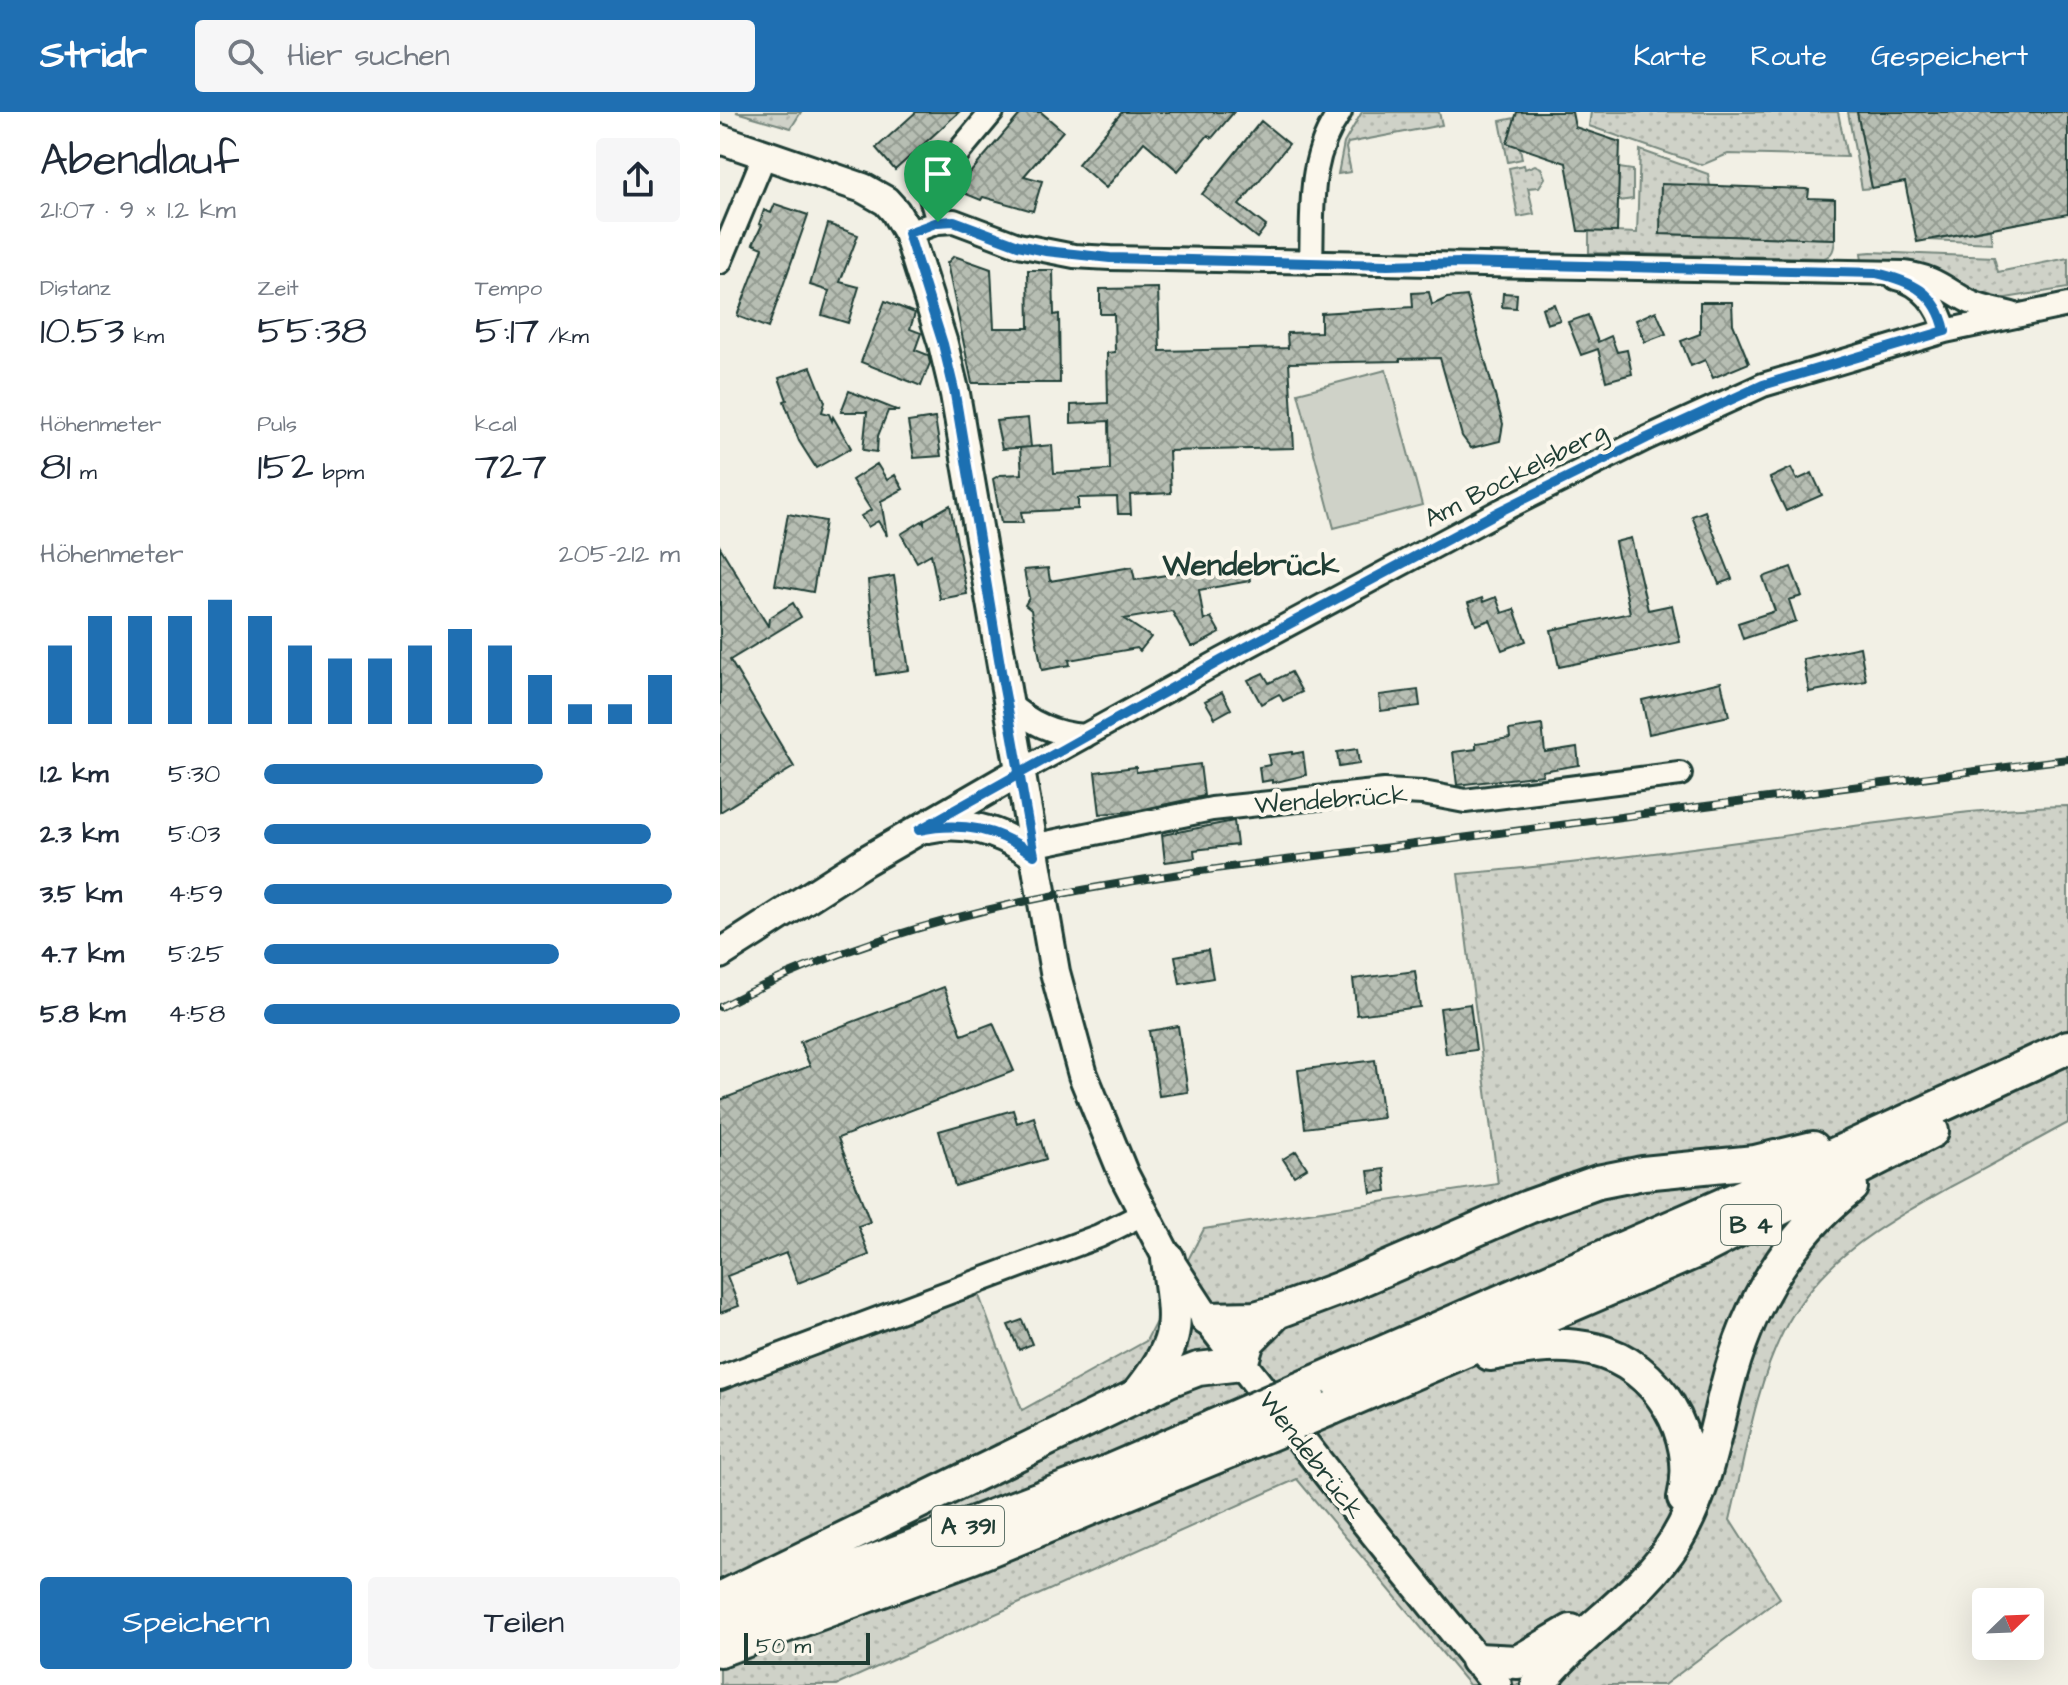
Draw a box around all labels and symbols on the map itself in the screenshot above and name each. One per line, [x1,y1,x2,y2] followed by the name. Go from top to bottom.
[904,140,972,222] pin
[1418,413,1614,538] street label: Am Bockelsberg
[1161,545,1340,587] district label: Wendebrück
[1253,777,1409,823] street label: Wendebrück
[1721,1205,1781,1245] road number: B 4
[1250,1384,1373,1527] street label: Wendebrück
[932,1506,1004,1546] road number: A 391
[1972,1588,2044,1660] north arrow
[744,1629,870,1665] scale bar

